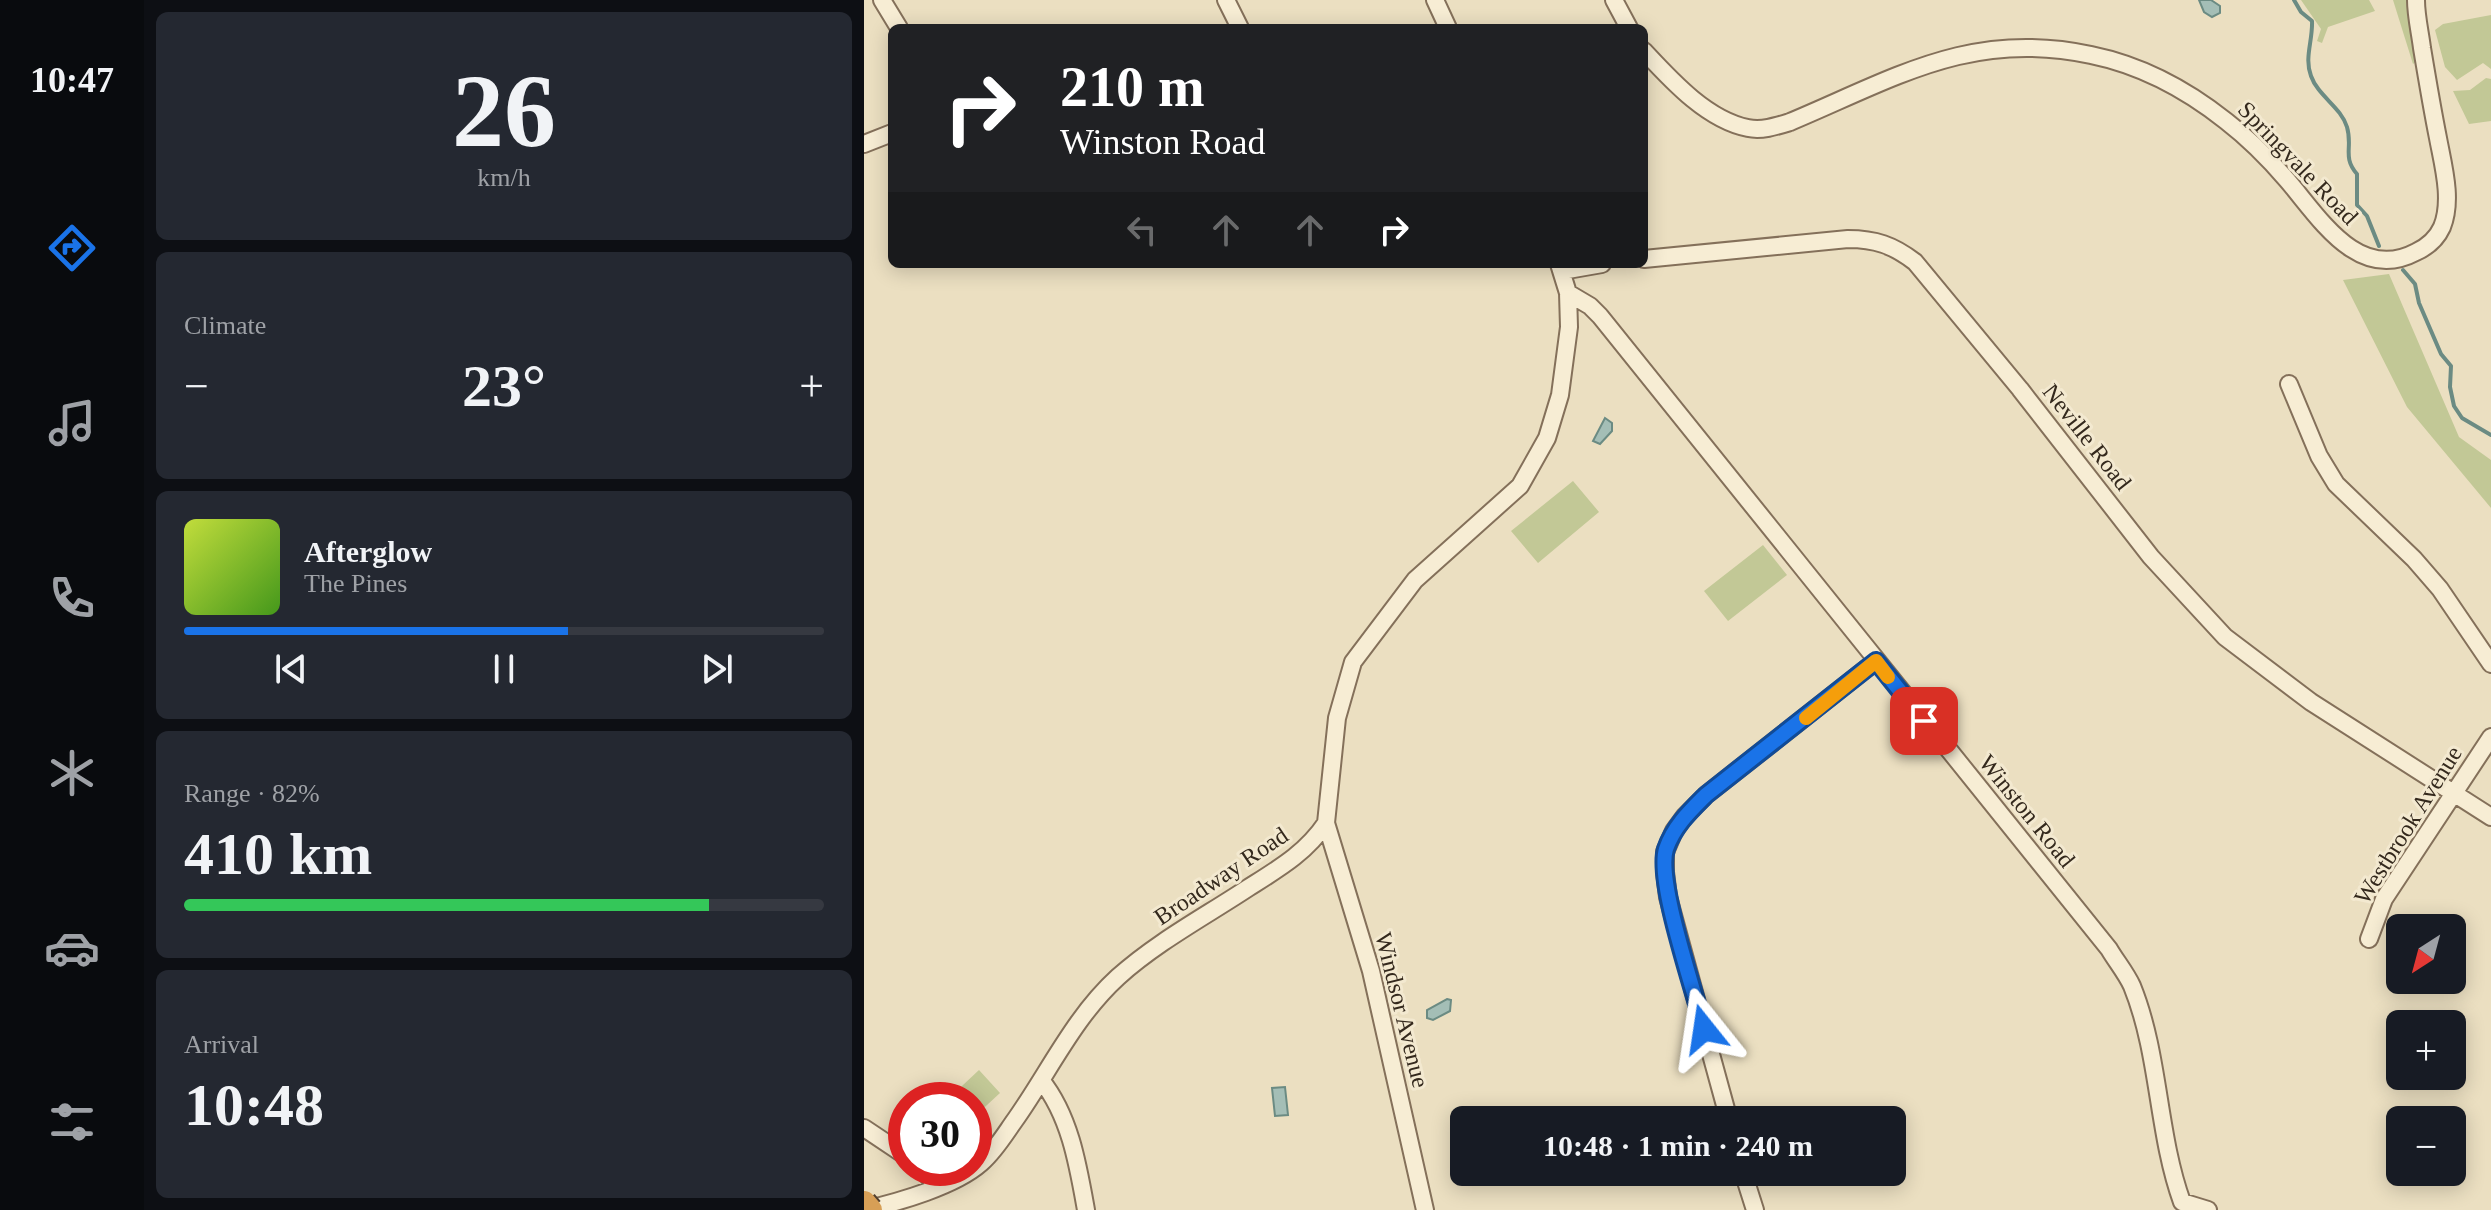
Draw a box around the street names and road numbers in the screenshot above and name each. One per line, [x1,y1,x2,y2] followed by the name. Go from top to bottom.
[2233,96,2363,230] street label: Springvale Road
[2038,379,2136,495] street label: Neville Road
[2349,741,2467,909] street label: Westbrook Avenue
[1974,750,2080,872] street label: Winston Road
[1149,822,1293,930] street label: Broadway Road
[1370,930,1434,1090] street label: Windsor Avenue

